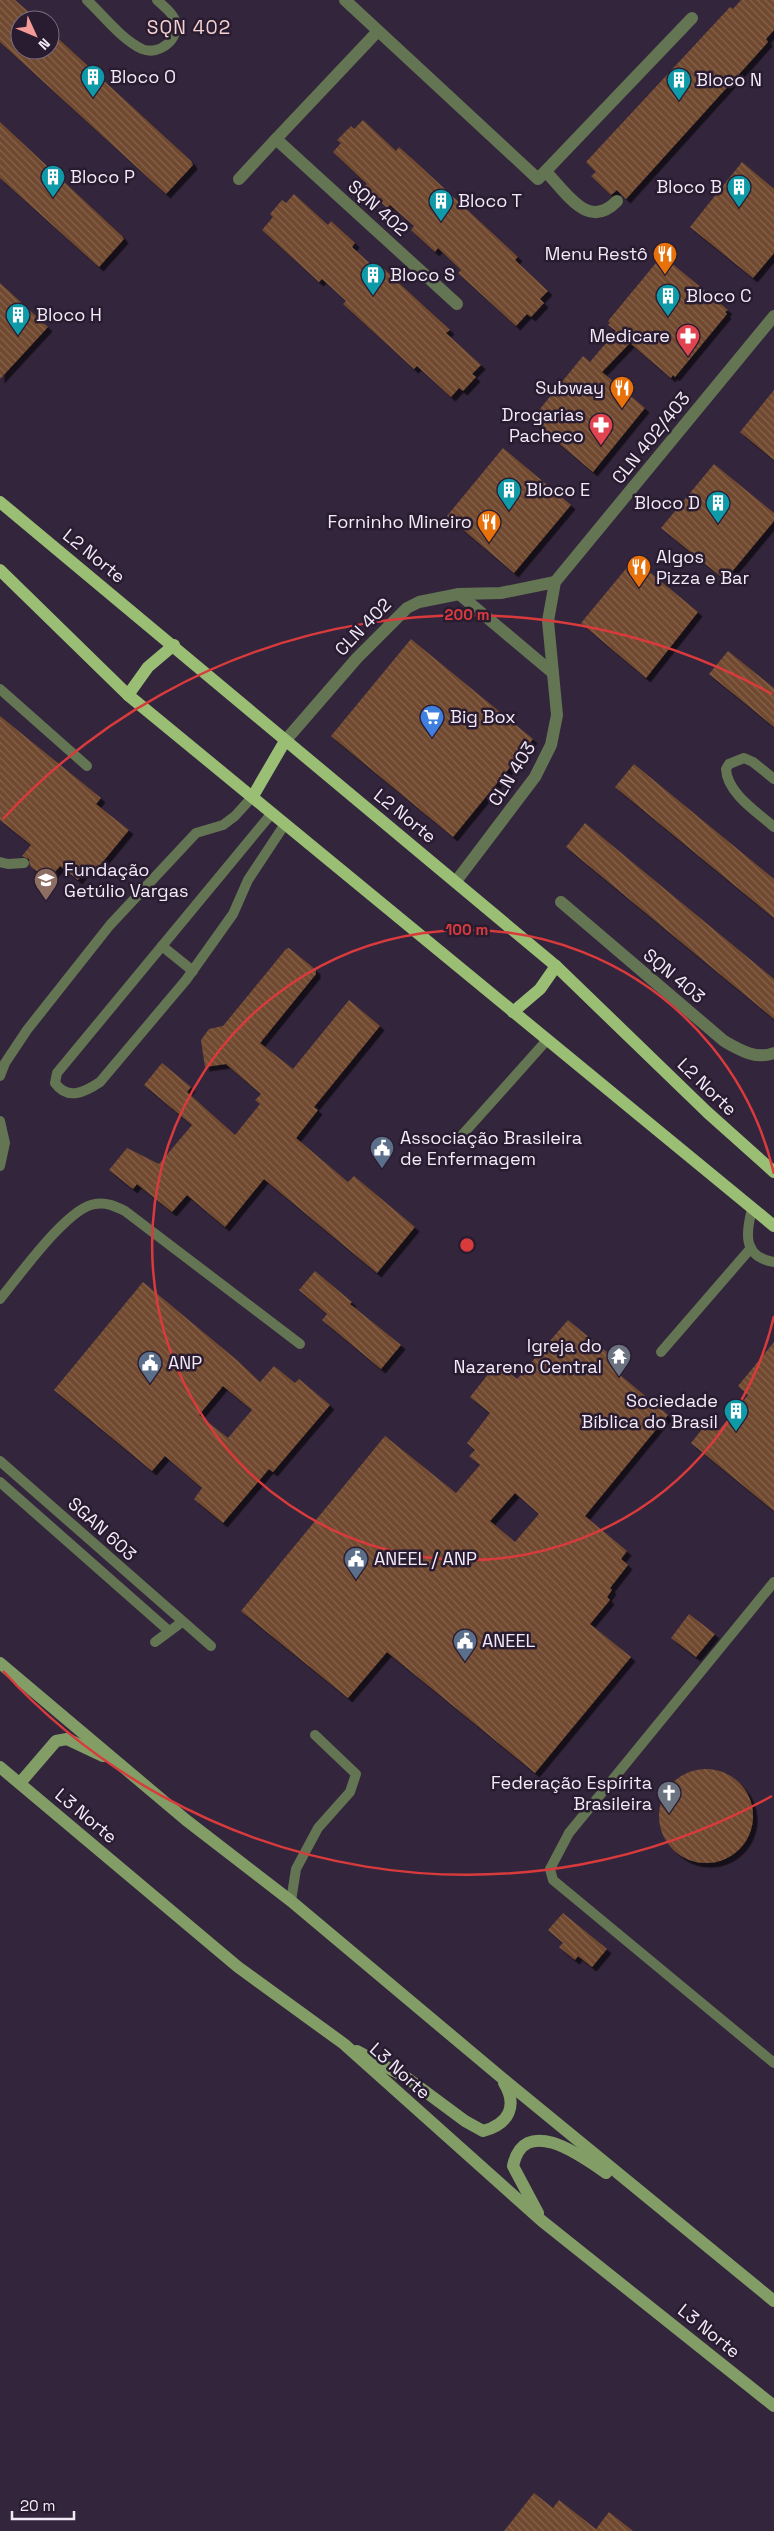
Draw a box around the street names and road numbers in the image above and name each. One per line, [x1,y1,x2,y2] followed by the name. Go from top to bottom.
[343,175,413,241] street label: SQN 402
[606,387,695,488] street label: CLN 402/403
[58,523,130,588] street label: L2 Norte
[329,593,396,660] street label: CLN 402
[483,737,540,810] street label: CLN 403
[369,783,441,848] street label: L2 Norte
[639,943,710,1008] street label: SQN 403
[673,1053,742,1121] street label: L2 Norte
[63,1492,141,1565] street label: SGAN 603
[51,1783,122,1848] street label: L3 Norte
[365,2037,435,2104] street label: L3 Norte
[673,2298,745,2363] street label: L3 Norte

